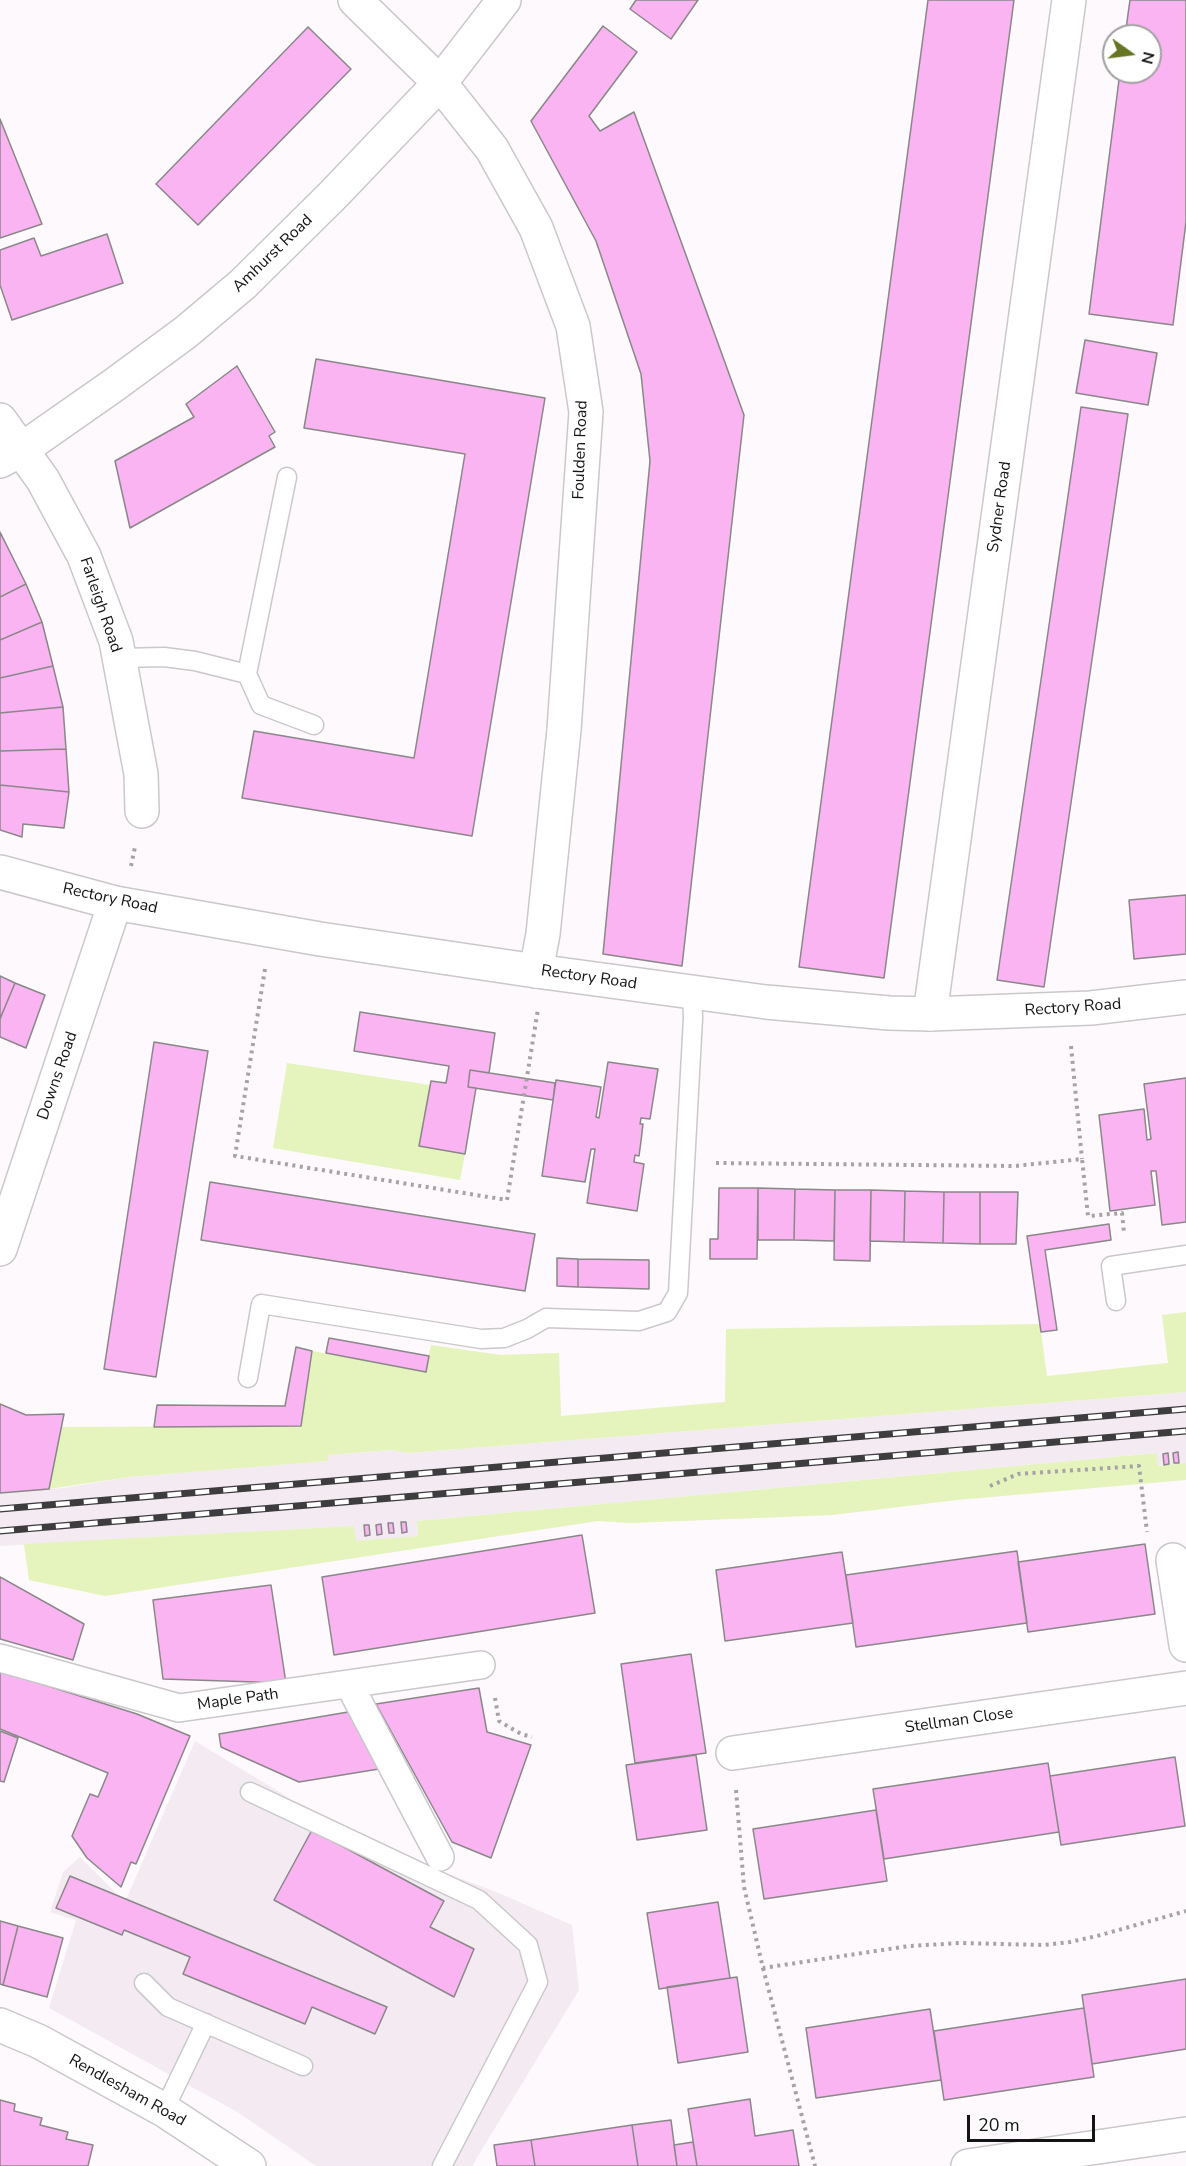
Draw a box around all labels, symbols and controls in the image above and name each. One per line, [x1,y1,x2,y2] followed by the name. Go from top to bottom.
[1102,24,1162,84] north arrow
[1135,49,1160,66] text: N
[229,211,317,297] street label: Amhurst Road
[570,400,592,500] street label: Foulden Road
[984,460,1016,554] street label: Sydner Road
[75,555,125,655] street label: Farleigh Road
[61,880,159,918] street label: Rectory Road
[540,962,638,994] street label: Rectory Road
[1024,995,1122,1021] street label: Rectory Road
[34,1029,82,1123] street label: Downs Road
[196,1685,280,1715] street label: Maple Path
[904,1704,1014,1738] street label: Stellman Close
[65,2051,189,2131] street label: Rendlesham Road
[970,2103,1098,2141] scale bar
[978,2113,1020,2137] text: 20 m

